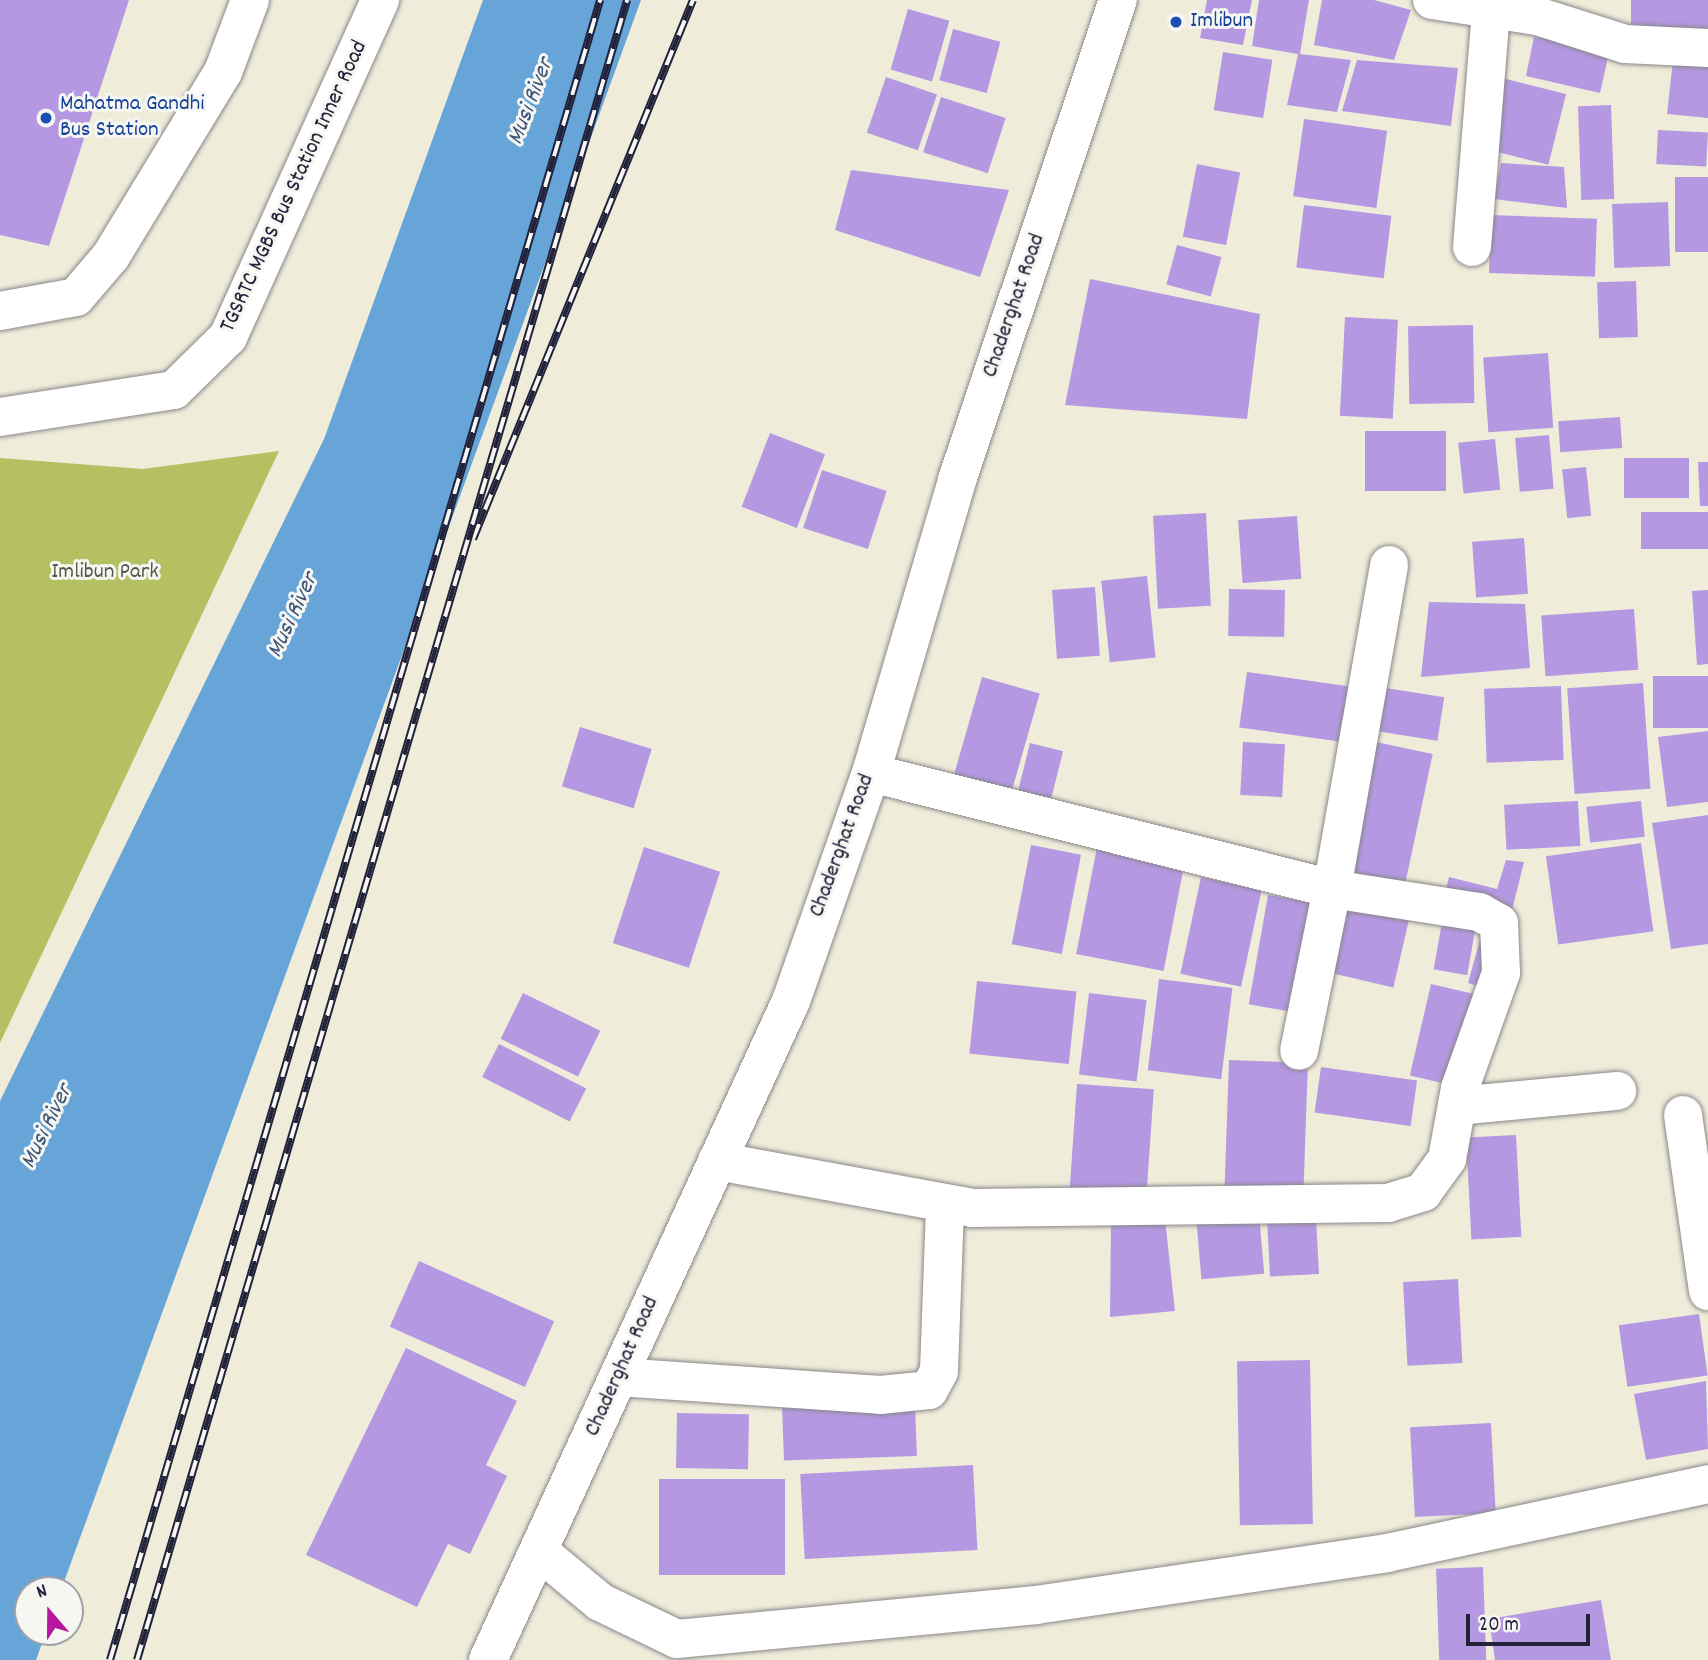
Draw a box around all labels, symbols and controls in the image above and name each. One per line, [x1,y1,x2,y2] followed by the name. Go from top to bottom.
[1190,8,1253,36] place label: Imlibun
[1168,14,1184,30] marker: Imlibun
[215,37,375,337] street label: TGSRTC MGBS Bus Station Inner Road
[502,55,562,149] water label: Musi River
[60,91,204,145] place label: Mahatma Gandhi Bus Station
[38,110,54,126] marker: Mahatma Gandhi Bus Station
[977,230,1053,382] street label: Chaderghat Road
[51,559,159,587] park label: Imlibun Park
[262,569,326,663] water label: Musi River
[804,771,882,921] street label: Chaderghat Road
[15,1080,81,1174] water label: Musi River
[580,1293,666,1441] street label: Chaderghat Road
[14,1576,84,1646] north arrow
[33,1578,51,1607] text: N
[1470,1600,1594,1644] scale bar
[1479,1611,1519,1641] text: 20 m

